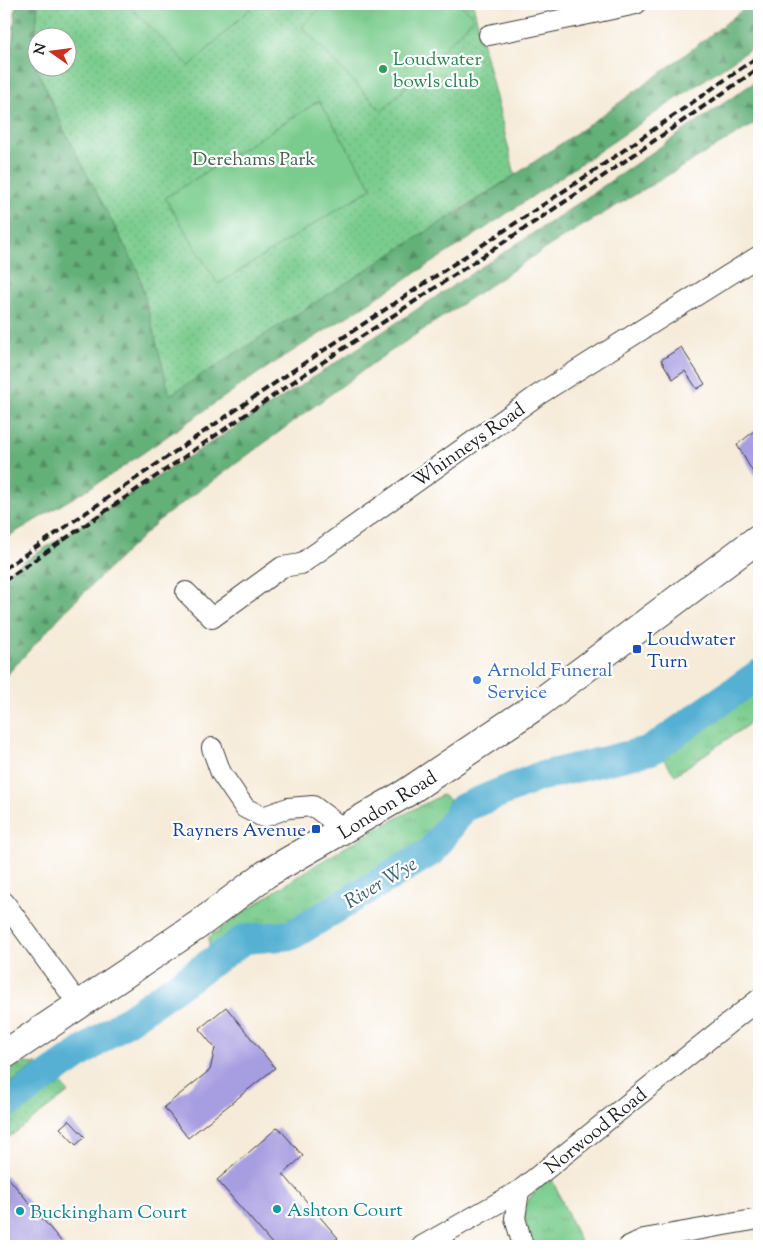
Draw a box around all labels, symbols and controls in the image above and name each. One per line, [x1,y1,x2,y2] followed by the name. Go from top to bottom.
[28,28,78,78] north arrow
[30,41,52,57] text: N
[393,47,482,96] place label: Loudwater bowls club
[377,63,389,75] marker: Loudwater bowls club
[192,147,316,174] park label: Derehams Park
[408,397,532,495] street label: Whinneys Road
[647,627,736,676] place label: Loudwater Turn
[631,643,643,655] marker: Loudwater Turn
[487,658,613,707] place label: Arnold Funeral Service
[471,674,483,686] marker: Arnold Funeral Service
[334,765,443,847] street label: London Road
[172,818,306,845] place label: Rayners Avenue
[310,823,322,835] marker: Rayners Avenue
[339,851,423,917] water label: River Wye
[540,1082,654,1182] street label: Norwood Road
[287,1198,403,1225] place label: Ashton Court
[30,1200,187,1227] place label: Buckingham Court
[271,1203,283,1215] marker: Ashton Court
[14,1205,26,1217] marker: Buckingham Court

